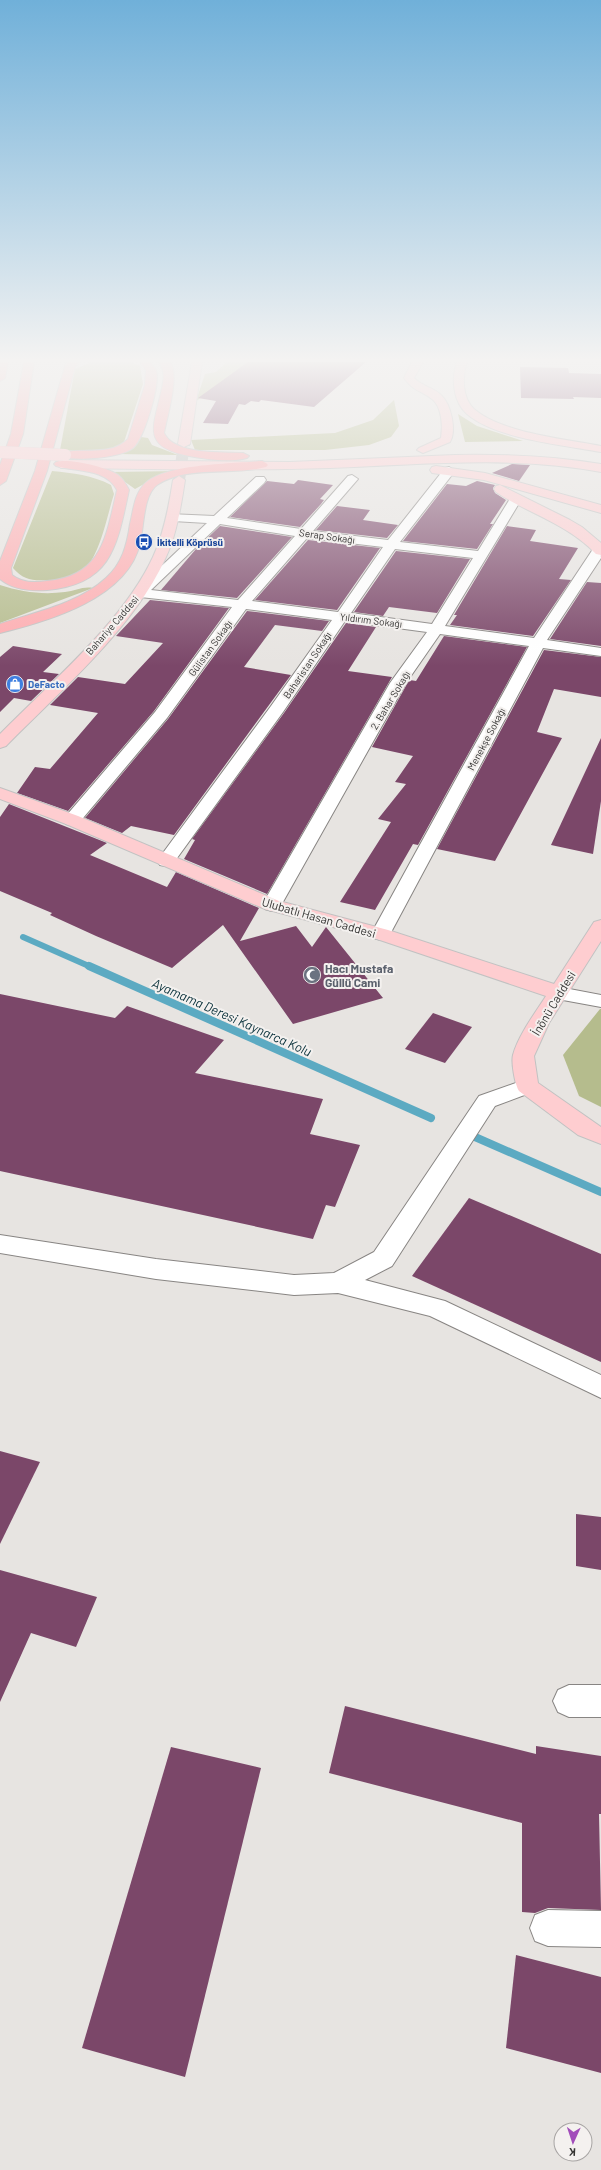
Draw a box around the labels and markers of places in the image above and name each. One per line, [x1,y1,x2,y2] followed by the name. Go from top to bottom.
[134,532,154,552] bus stop icon: İkitelli Köprüsü
[157,536,223,548] place label: İkitelli Köprüsü
[5,674,25,694] shop icon: DeFacto
[28,678,65,690] place label: DeFacto
[325,961,393,989] place label: Hacı Mustafa Güllü Cami
[302,965,322,985] mosque icon: Hacı Mustafa Güllü Cami

